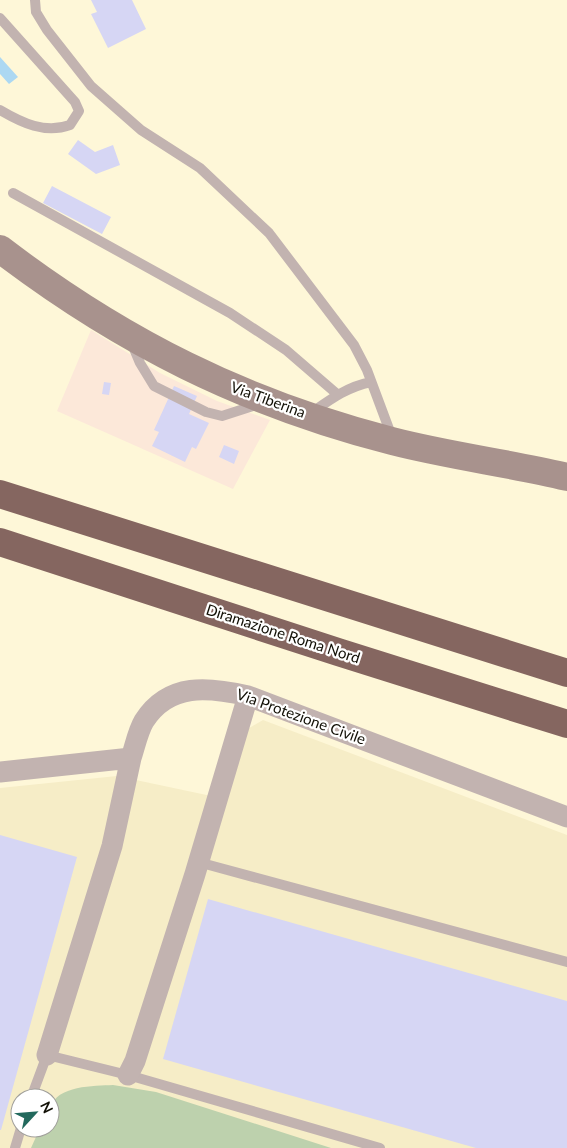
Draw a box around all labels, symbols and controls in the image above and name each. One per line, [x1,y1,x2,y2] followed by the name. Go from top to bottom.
[229,377,308,421] street label: Via Tiberina
[204,600,363,666] street label: Diramazione Roma Nord
[234,684,368,748] street label: Via Protezione Civile
[10,1088,60,1138] north arrow
[37,1099,57,1116] text: N

